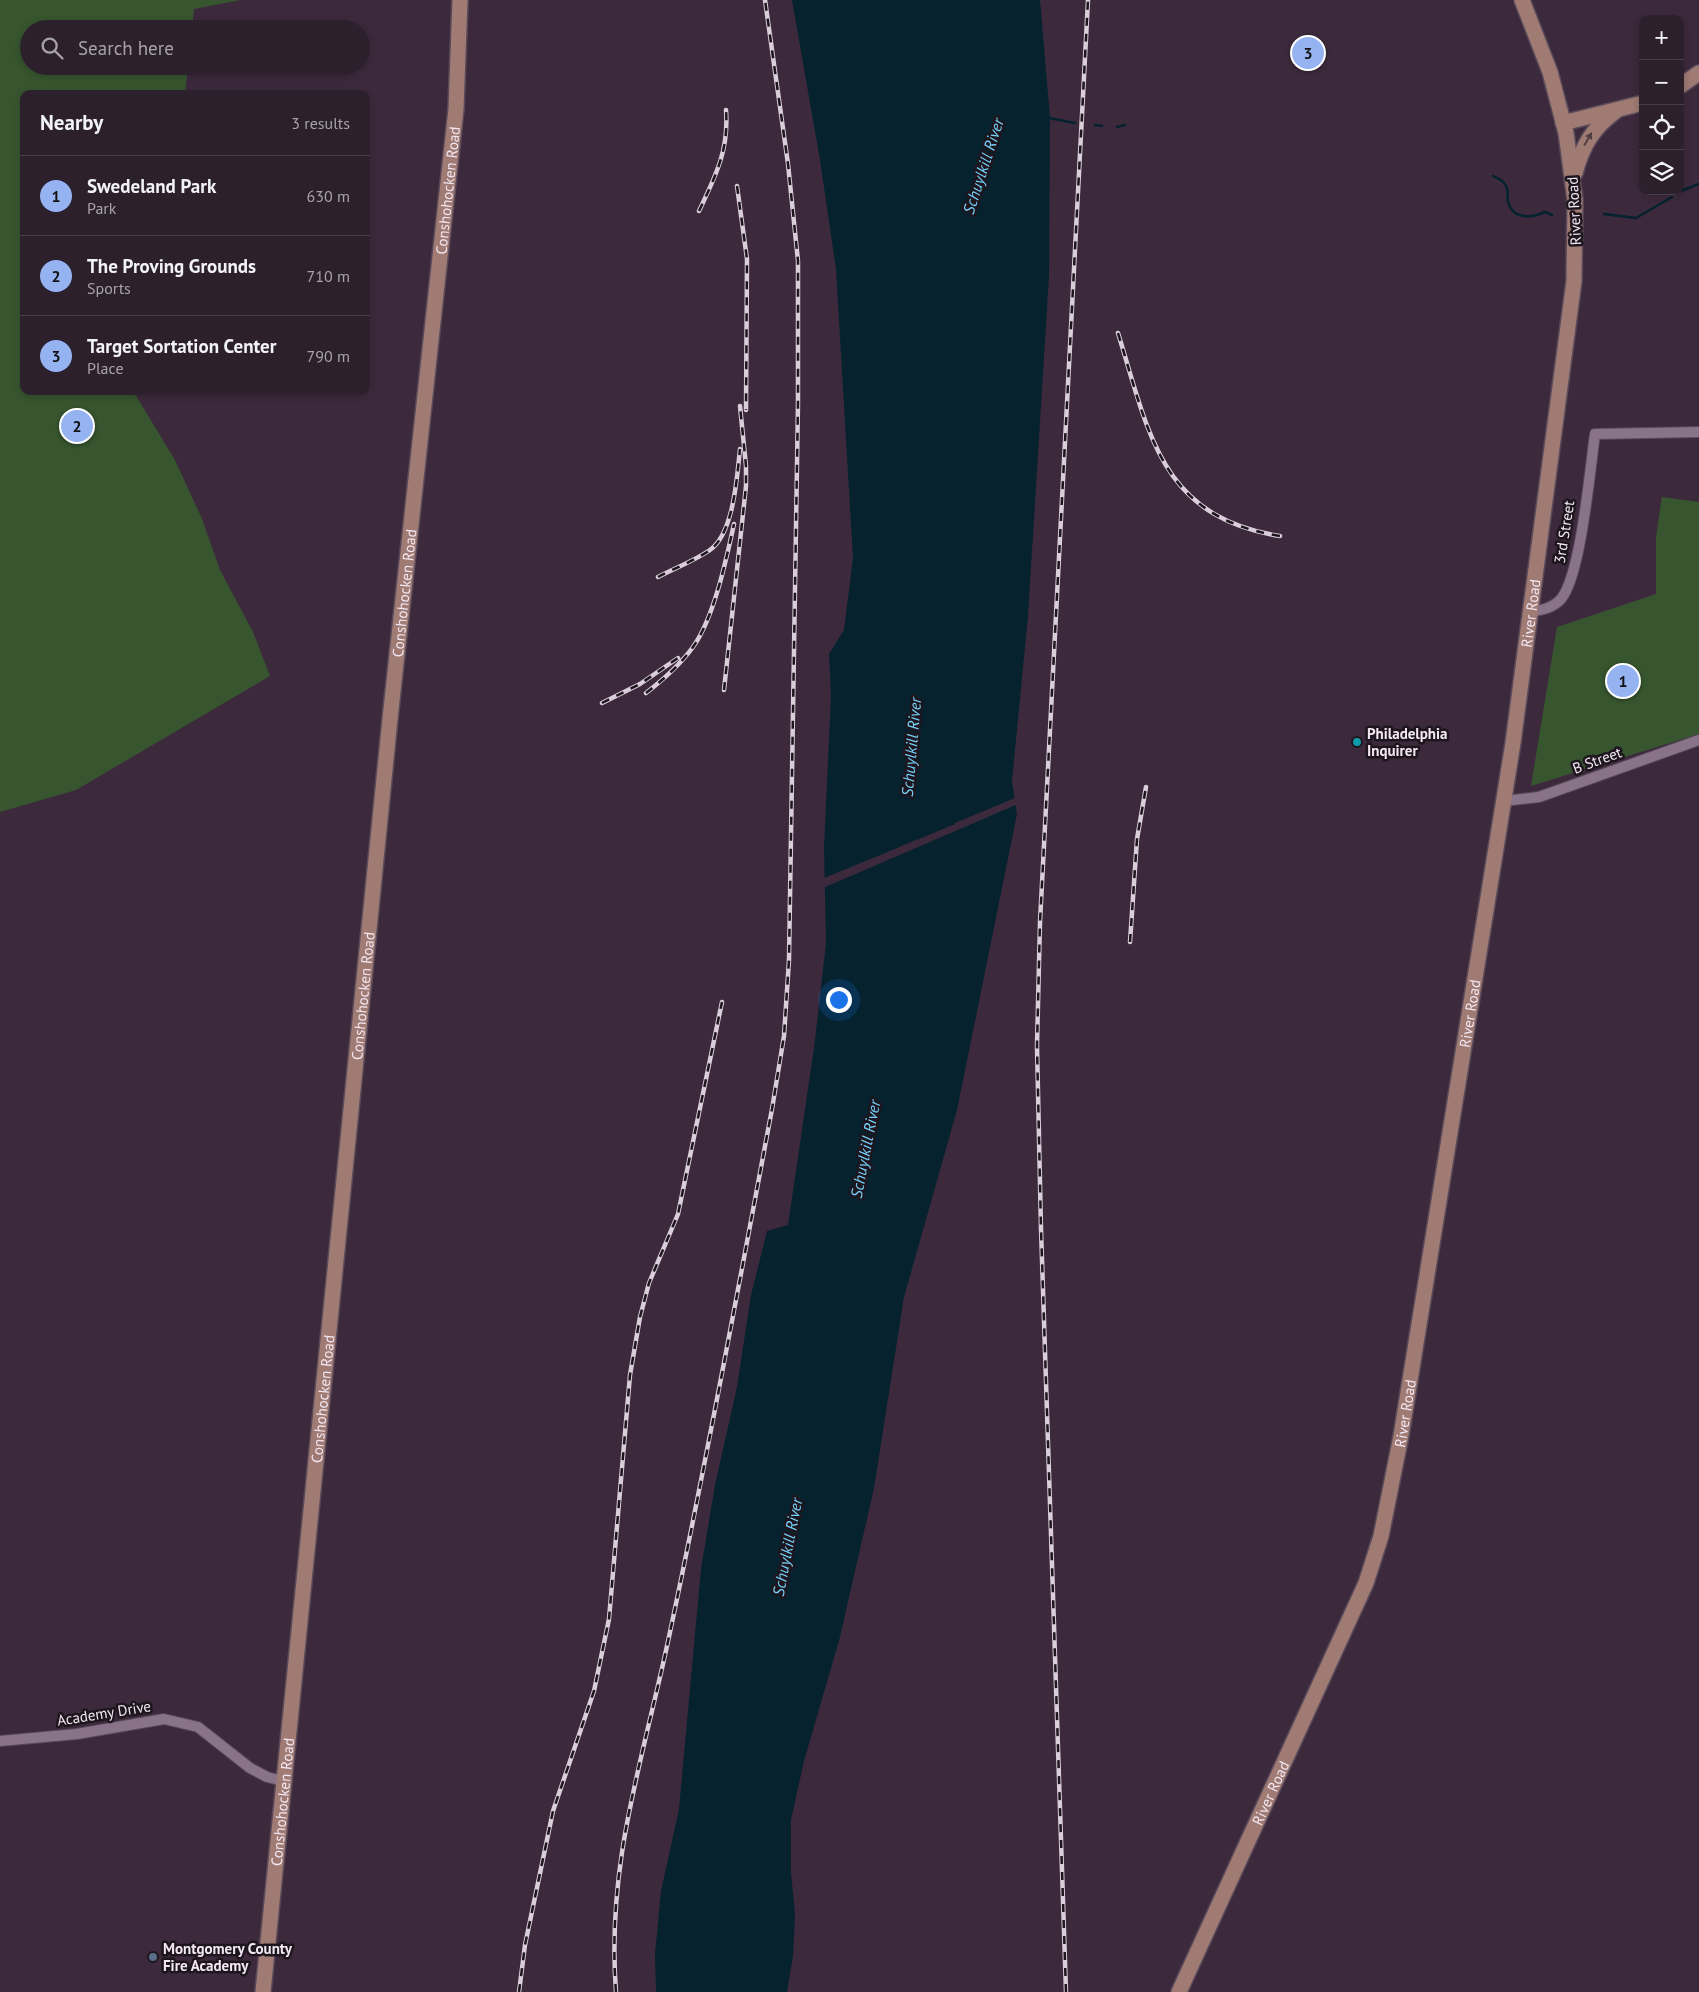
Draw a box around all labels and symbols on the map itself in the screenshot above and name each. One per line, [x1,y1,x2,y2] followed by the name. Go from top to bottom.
[1292,34,1324,72] pin: 3
[958,114,1008,216] water label: Schuylkill River
[431,125,464,255] street label: Conshohocken Road
[1583,133,1592,146] one-way arrow
[1563,176,1585,246] street label: River Road
[61,407,93,445] pin: 2
[1550,499,1578,565] street label: 3rd Street
[387,528,420,658] street label: Conshohocken Road
[1516,578,1544,648] street label: River Road
[1607,662,1639,700] pin: 1
[897,695,925,797] water label: Schuylkill River
[1367,724,1448,760] place label: Philadelphia Inquirer
[1351,736,1363,748] marker: Philadelphia Inquirer
[1570,742,1624,778] street label: B Street
[347,931,378,1061] street label: Conshohocken Road
[1454,978,1484,1049] street label: River Road
[826,987,852,1013] your location
[846,1097,885,1200] water label: Schuylkill River
[306,1334,338,1464] street label: Conshohocken Road
[1389,1378,1420,1449] street label: River Road
[768,1495,807,1598] water label: Schuylkill River
[56,1696,152,1730] street label: Academy Drive
[266,1737,298,1867] street label: Conshohocken Road
[1247,1758,1293,1828] street label: River Road
[163,1939,293,1975] place label: Montgomery County Fire Academy
[147,1951,159,1963] marker: Montgomery County Fire Academy

